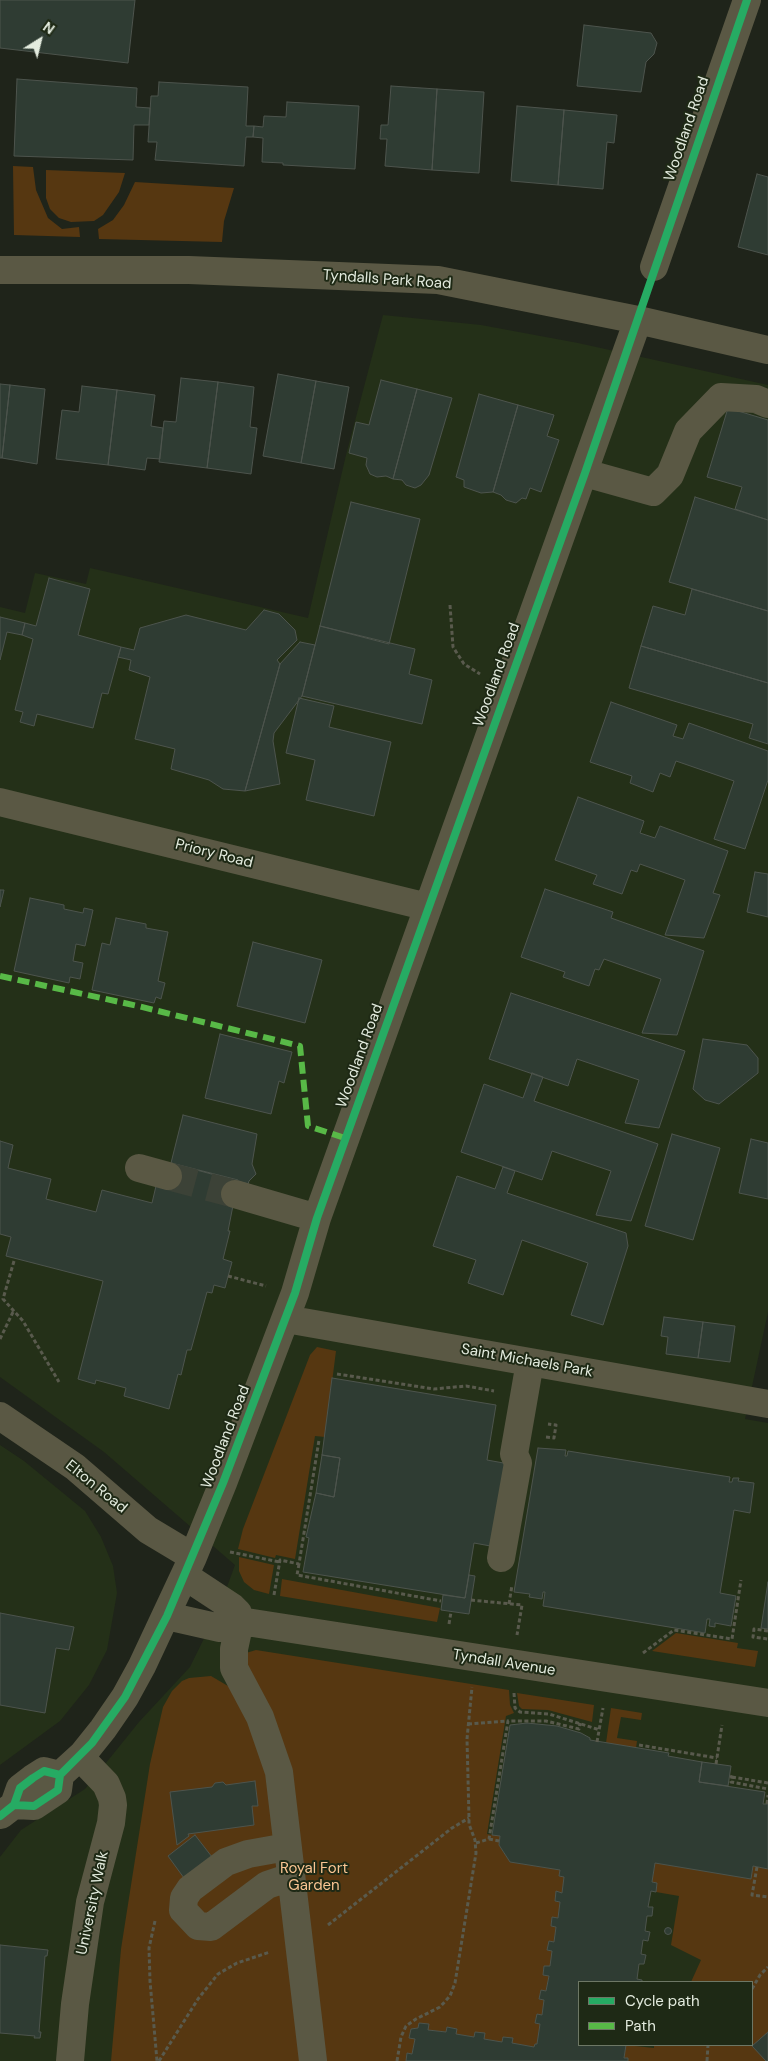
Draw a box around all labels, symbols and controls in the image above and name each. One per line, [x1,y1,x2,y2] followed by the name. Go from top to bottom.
[15,15,65,65] north arrow
[39,18,58,38] text: N
[661,74,713,184] street label: Woodland Road
[322,267,452,293] street label: Tyndalls Park Road
[470,621,524,729] street label: Woodland Road
[173,836,255,872] street label: Priory Road
[333,1002,387,1110] street label: Woodland Road
[460,1341,594,1381] street label: Saint Michaels Park
[198,1383,254,1491] street label: Woodland Road
[62,1457,130,1517] street label: Elton Road
[451,1646,557,1680] street label: Tyndall Avenue
[73,1849,113,1957] street label: University Walk
[280,1860,348,1895] park label: Royal Fort Garden
[578,1981,753,2046] legend
[625,1991,700,2011] text: Cycle path
[625,2016,656,2036] text: Path

